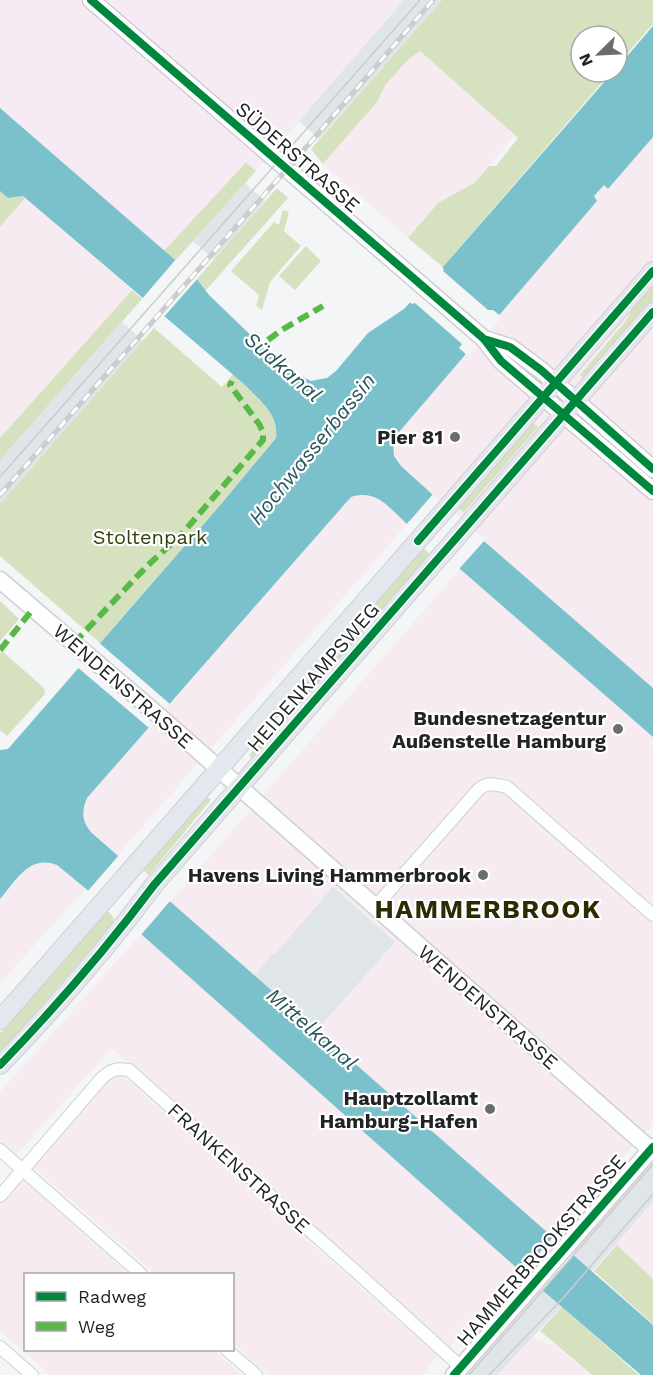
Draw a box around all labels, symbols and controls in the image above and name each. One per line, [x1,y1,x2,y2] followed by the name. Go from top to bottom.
[569,24,629,84] north arrow
[575,51,597,69] text: N
[231,97,365,217] street label: SÜDERSTRASSE
[239,326,327,407] water label: Südkanal
[243,368,380,529] water label: Hochwasserbassin
[377,425,443,449] place label: Pier 81
[448,430,462,444] marker: Pier 81
[93,525,207,549] park label: Stoltenpark
[242,598,384,756] street label: HEIDENKAMPSWEG
[48,619,198,753] street label: WENDENSTRASSE
[392,706,607,753] place label: Bundesnetzagentur Außenstelle Hamburg
[611,722,625,736] marker: Bundesnetzagentur Außenstelle Hamburg
[188,863,472,887] place label: Havens Living Hammerbrook
[476,868,490,882] marker: Havens Living Hammerbrook
[375,894,601,924] district label: HAMMERBROOK
[413,940,563,1074] street label: WENDENSTRASSE
[262,982,363,1075] water label: Mittelkanal
[319,1086,478,1133] place label: Hauptzollamt Hamburg-Hafen
[163,1098,315,1238] street label: FRANKENSTRASSE
[483,1102,497,1116] marker: Hauptzollamt Hamburg-Hafen
[451,1149,631,1351] street label: HAMMERBROOKSTRASSE
[24,1273,234,1351] legend
[78,1286,147,1307] text: Radweg
[78,1316,115,1337] text: Weg

